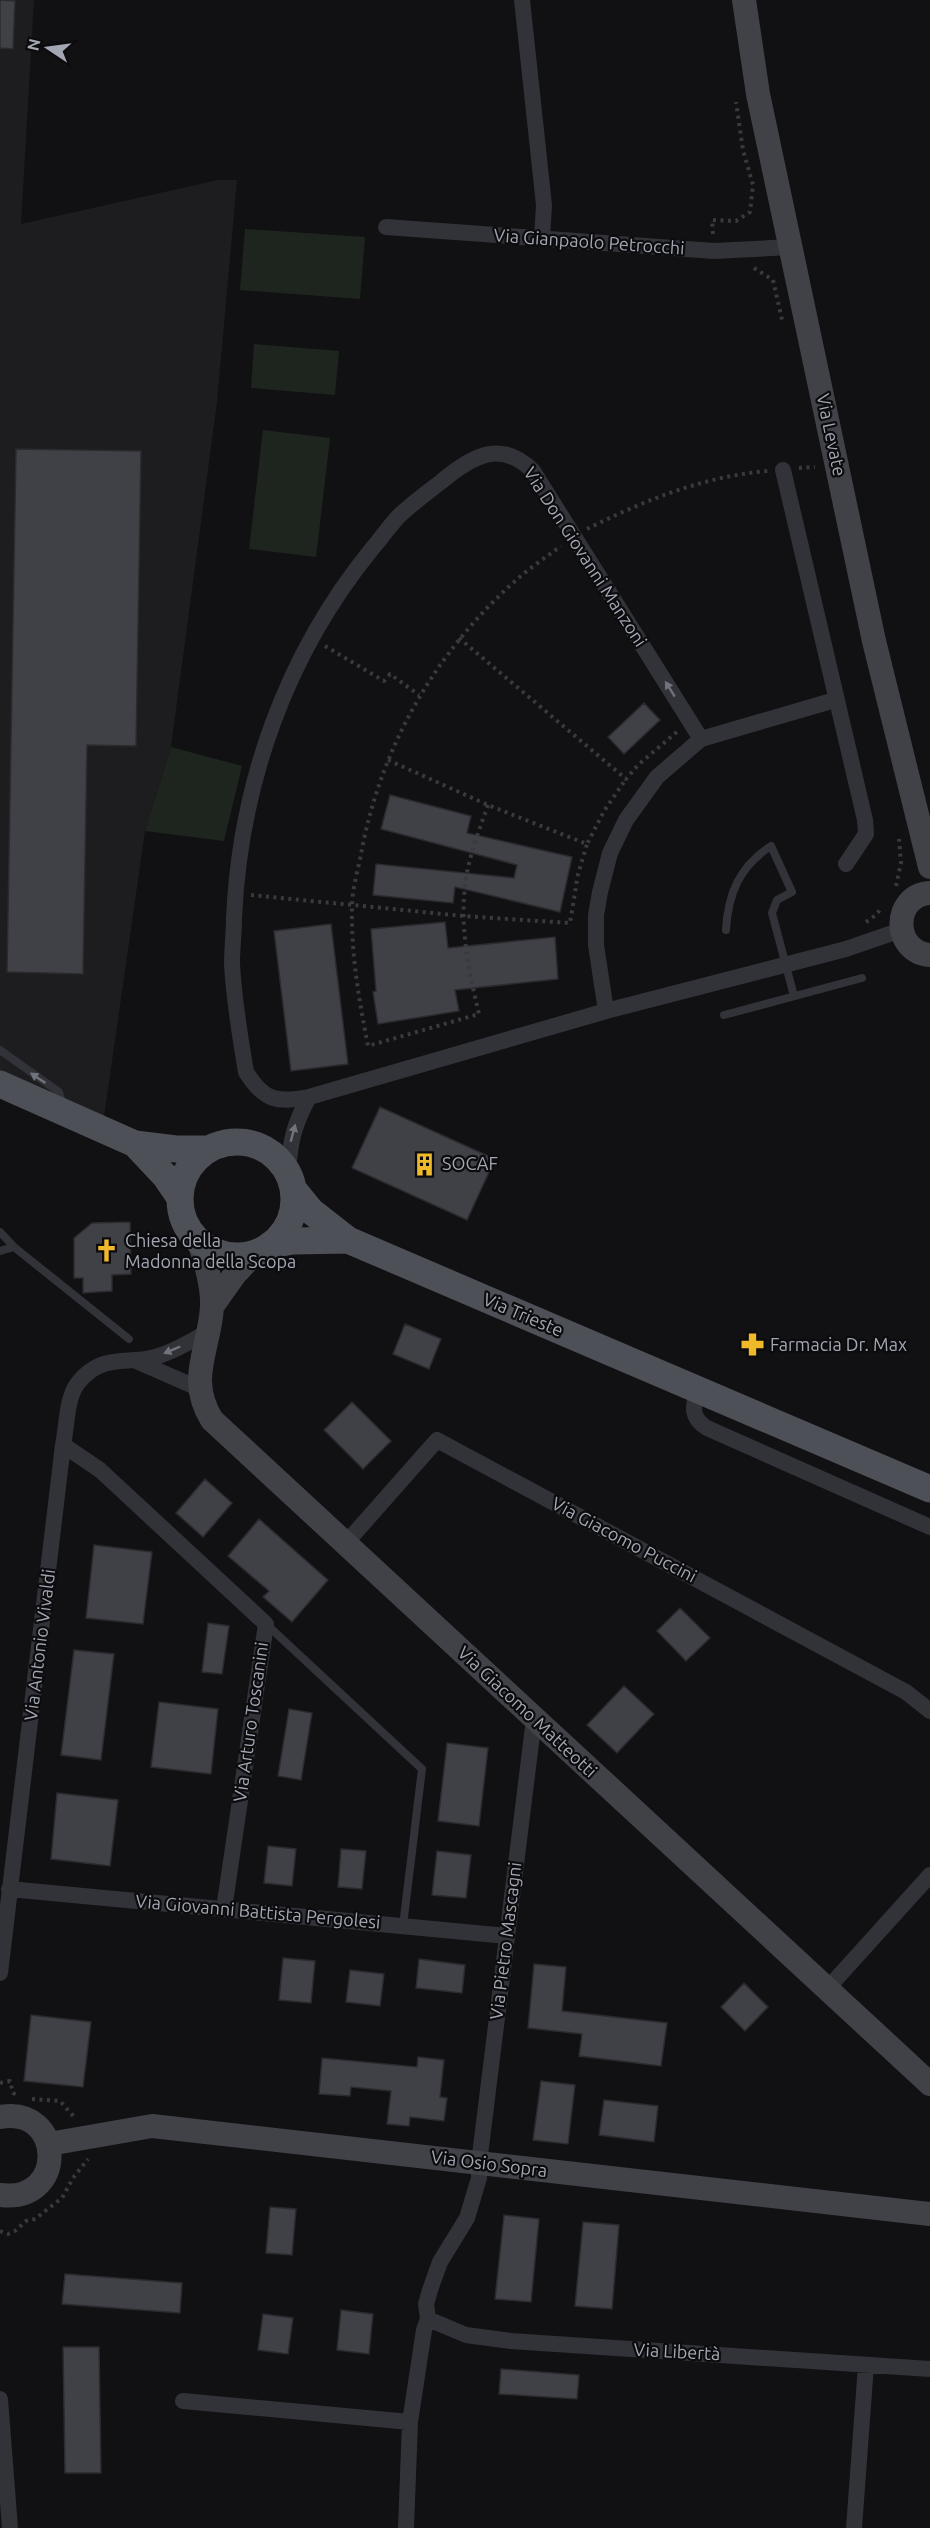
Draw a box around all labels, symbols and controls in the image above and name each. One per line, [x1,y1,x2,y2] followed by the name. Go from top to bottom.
[18,18,78,78] north arrow
[23,37,43,52] text: N
[493,224,685,258] street label: Via Gianpaolo Petrocchi
[813,392,850,478] street label: Via Levate
[520,463,651,650] street label: Via Don Giovanni Manzoni
[664,681,675,697] one-way arrow
[30,1073,46,1084] one-way arrow
[289,1124,298,1142] one-way arrow
[411,1151,437,1177] building icon: SOCAF
[442,1153,498,1173] place label: SOCAF
[125,1230,296,1271] place label: Chiesa della Madonna della Scopa
[94,1238,120,1264] church icon: Chiesa della Madonna della Scopa
[480,1288,566,1340] street label: Via Trieste
[739,1332,765,1358] pharmacy icon: Farmacia Dr. Max
[770,1334,907,1354] place label: Farmacia Dr. Max
[163,1345,181,1355] one-way arrow
[549,1492,700,1586] street label: Via Giacomo Puccini
[20,1568,58,1722] street label: Via Antonio Vivaldi
[229,1641,271,1803] street label: Via Arturo Toscanini
[454,1642,601,1781] street label: Via Giacomo Matteotti
[485,1861,525,2021] street label: Via Pietro Mascagni
[135,1890,381,1932] street label: Via Giovanni Battista Pergolesi
[430,2146,548,2180] street label: Via Osio Sopra
[633,2339,721,2363] street label: Via Libertà

